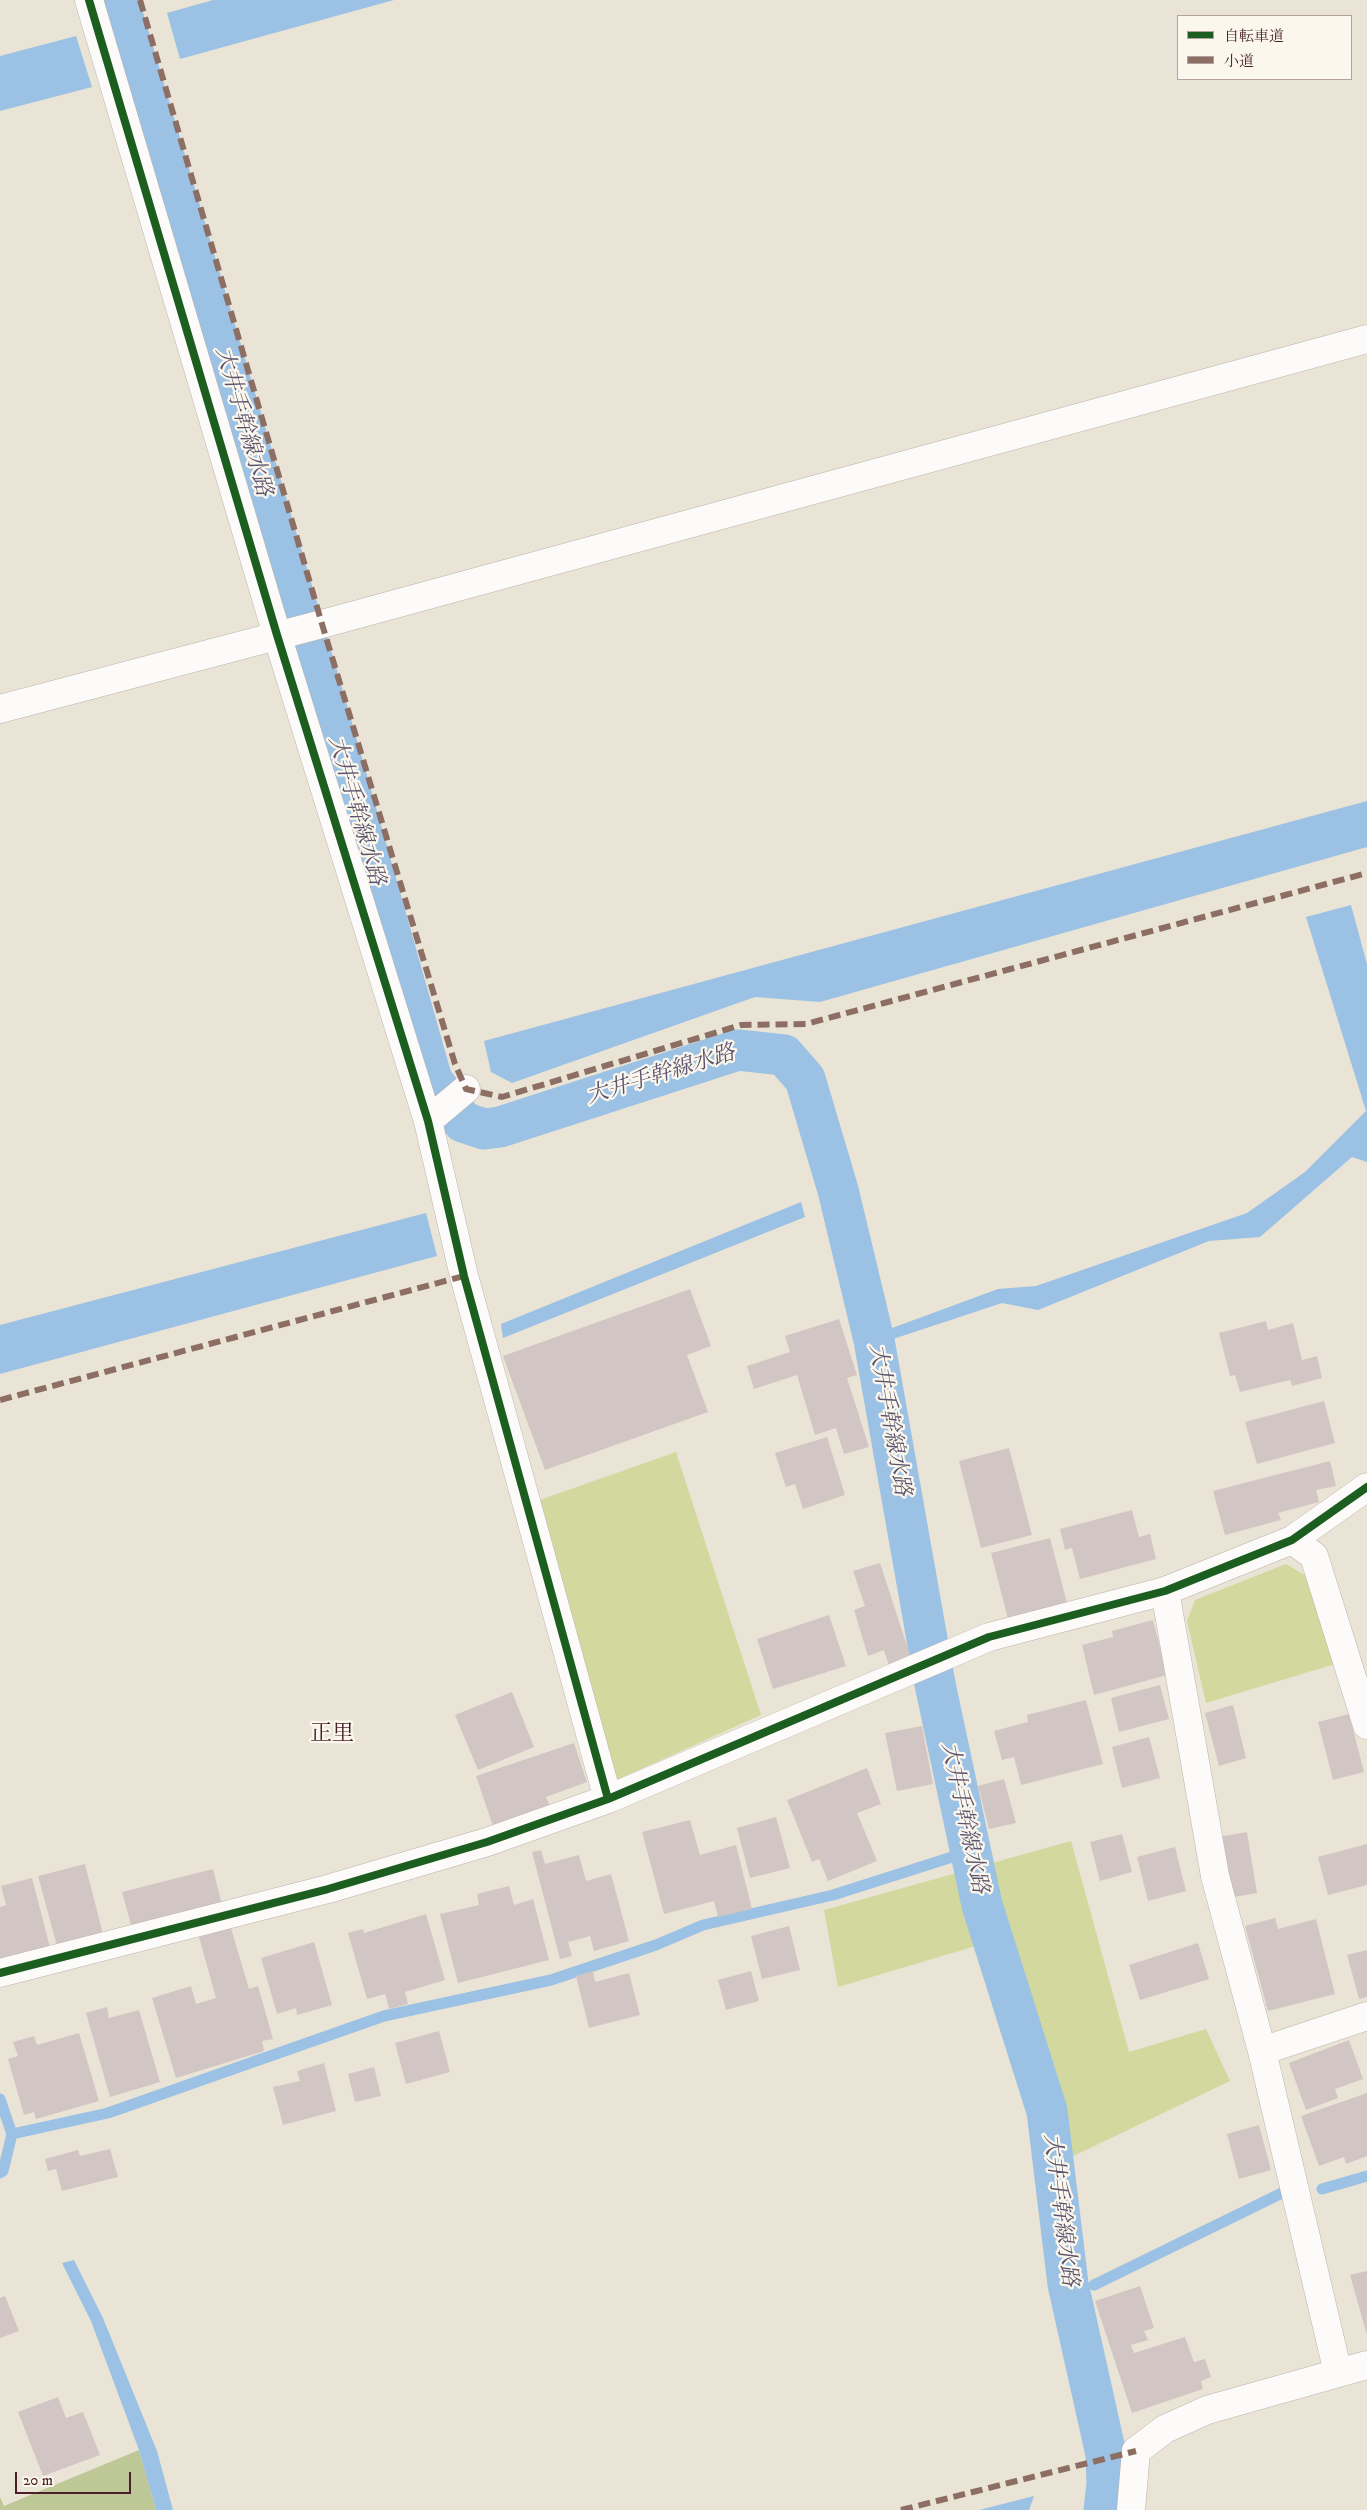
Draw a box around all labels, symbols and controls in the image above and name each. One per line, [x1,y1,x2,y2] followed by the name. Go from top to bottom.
[1177,15,1352,80] legend
[1224,27,1284,46] text: 自転車道
[1224,52,1254,71] text: 小道
[208,344,276,500] water label: 大井手幹線水路
[321,733,389,889] water label: 大井手幹線水路
[584,1041,738,1111] water label: 大井手幹線水路
[862,1342,914,1498] water label: 大井手幹線水路
[310,1722,354,1748] district label: 正里
[934,1740,992,1896] water label: 大井手幹線水路
[1037,2132,1081,2288] water label: 大井手幹線水路
[18,2462,134,2494] scale bar
[23,2471,53,2490] text: 20 m

